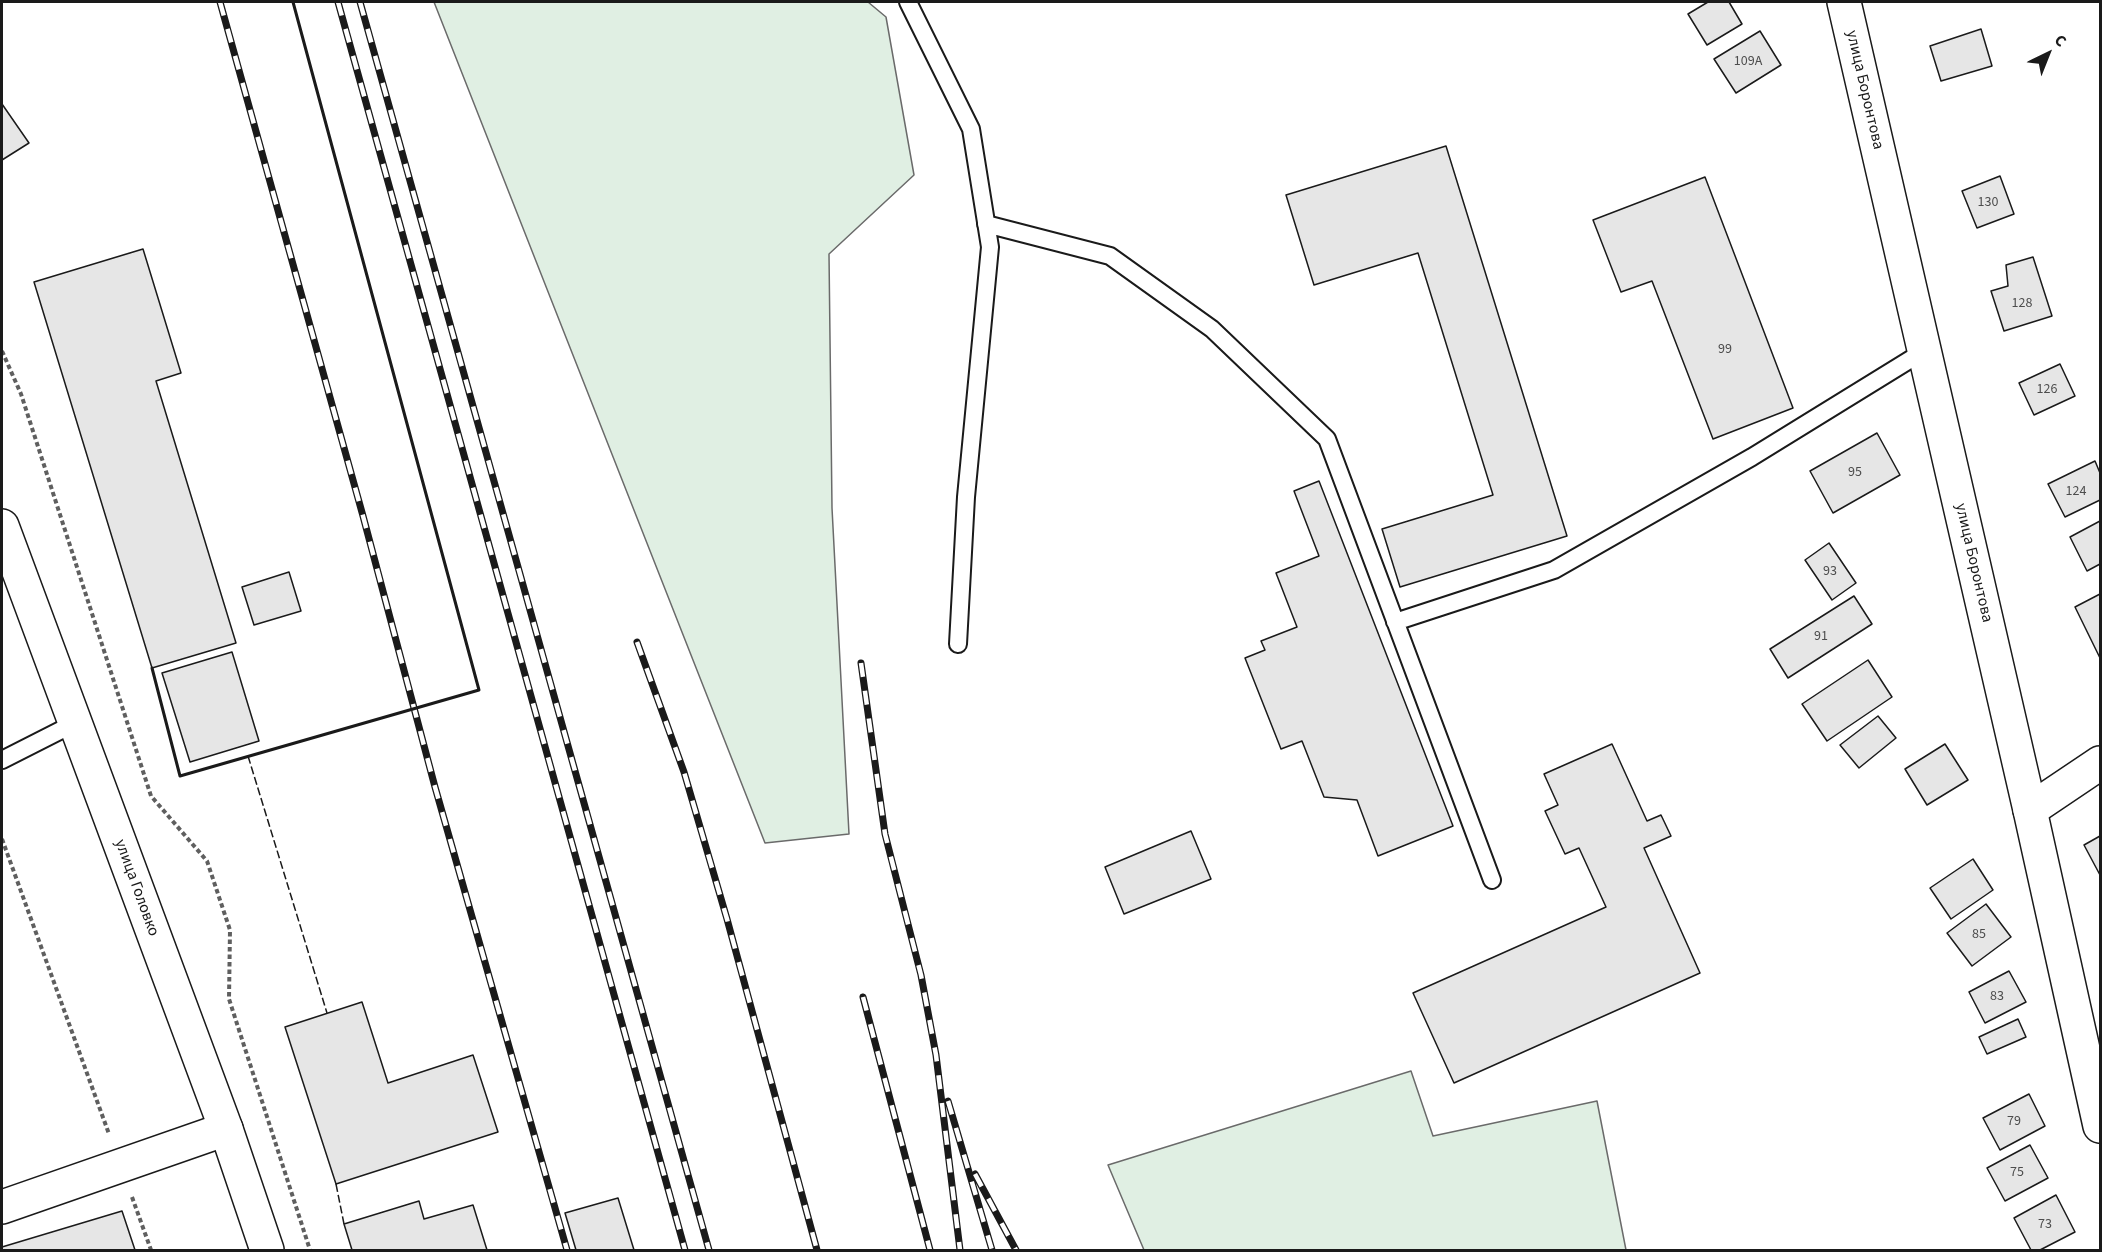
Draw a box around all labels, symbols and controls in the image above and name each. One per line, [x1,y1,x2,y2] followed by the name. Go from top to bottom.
[2018,24,2078,84] north arrow
[1841,29,1887,151] street label: улица Боронтова
[2049,30,2071,52] text: С
[1734,54,1762,70] house number: 109А
[1978,195,1998,211] house number: 130
[2012,296,2032,312] house number: 128
[1718,342,1732,358] house number: 99
[2037,382,2057,398] house number: 126
[1848,465,1862,481] house number: 95
[2066,484,2086,500] house number: 124
[1950,502,1996,624] street label: улица Боронтова
[1823,564,1837,580] house number: 93
[1814,629,1828,645] house number: 91
[110,837,162,939] street label: улица Головко
[1972,927,1986,943] house number: 85
[1990,989,2004,1005] house number: 83
[2007,1114,2021,1130] house number: 79
[2010,1165,2024,1181] house number: 75
[2038,1217,2052,1233] house number: 73

